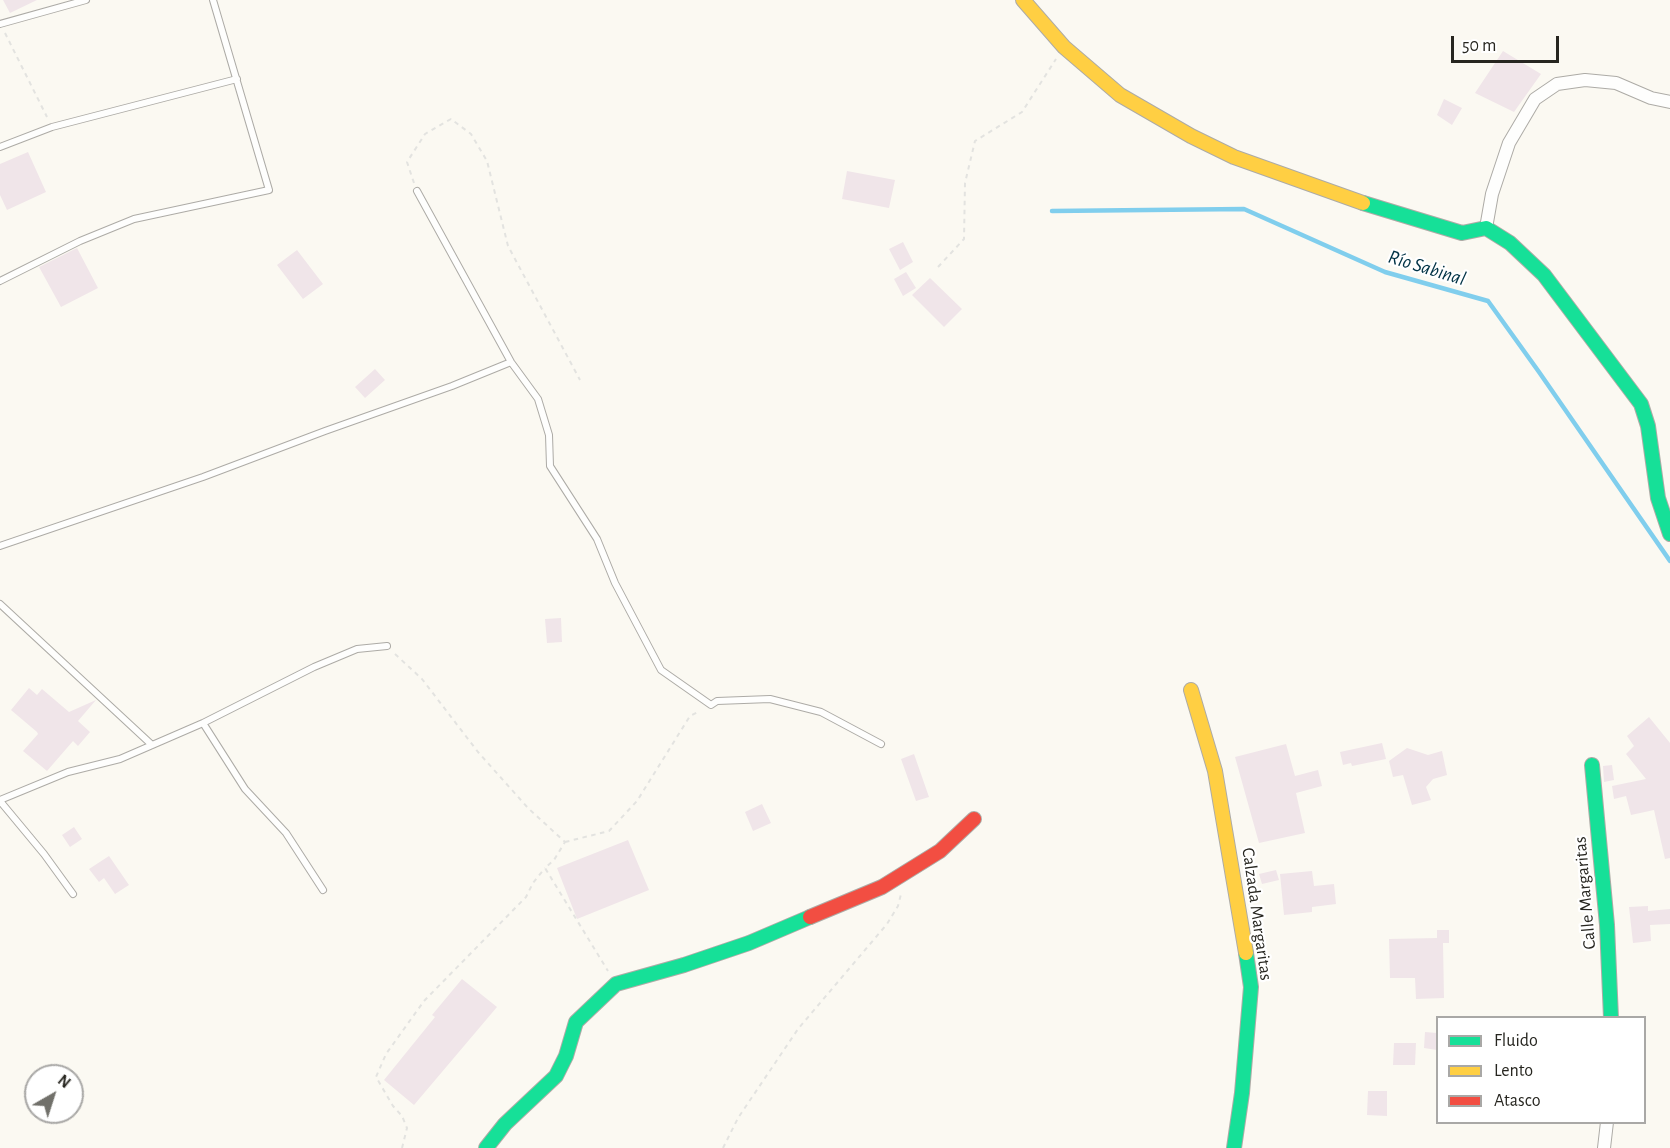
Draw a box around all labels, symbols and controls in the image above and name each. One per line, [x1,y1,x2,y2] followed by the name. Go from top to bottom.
[1454,24,1562,62] scale bar
[1462,37,1496,55] text: 50 m
[1385,245,1469,291] water label: Río Sabinal
[1569,836,1601,950] street label: Calle Margaritas
[1237,846,1277,982] street label: Calzada Margaritas
[1436,1016,1646,1124] legend
[1494,1032,1538,1050] text: Fluido
[1494,1062,1533,1080] text: Lento
[24,1064,84,1124] north arrow
[55,1072,73,1091] text: N
[1494,1092,1541,1110] text: Atasco

